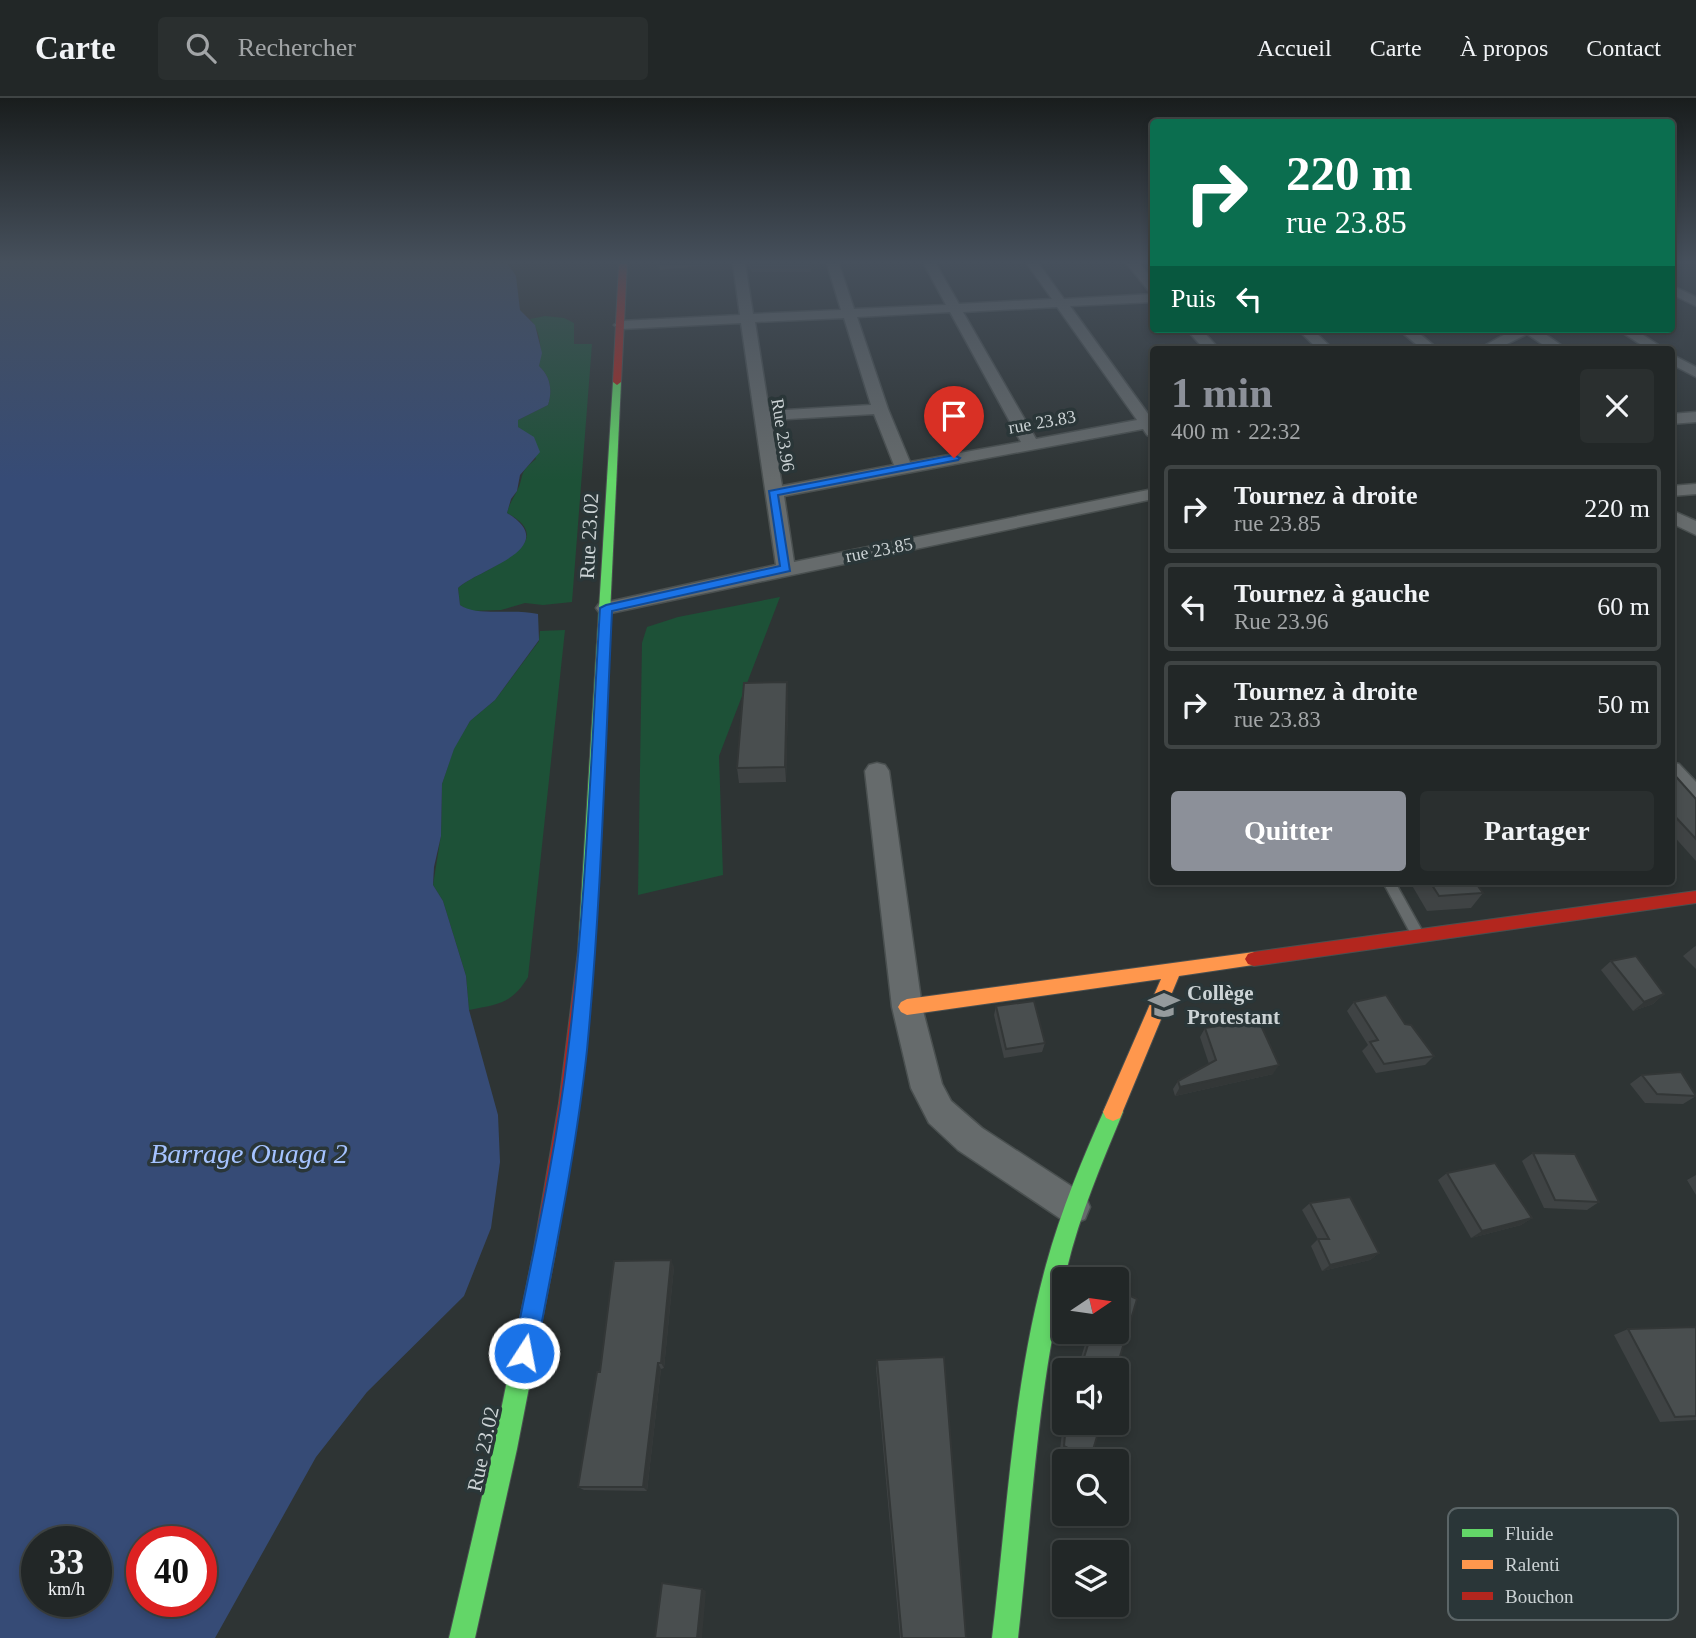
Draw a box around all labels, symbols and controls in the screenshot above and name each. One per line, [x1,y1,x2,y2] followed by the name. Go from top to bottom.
[158,17,648,80] search box
[182,29,220,67] icon: search
[35,30,116,66] text: Carte
[238,33,356,62] text: Rechercher
[1257,35,1332,61] text: Accueil
[1370,35,1422,61] text: Carte
[1460,35,1548,61] text: À propos
[1586,35,1661,61] text: Contact
[1286,146,1413,201] text: 220 m
[1171,147,1262,238] icon: right
[1286,204,1407,240] text: rue 23.85
[1230,280,1268,318] icon: left
[1171,284,1216,313] text: Puis
[1580,369,1654,443] button: close
[1171,370,1273,416] text: 1 min
[924,386,984,458] pin
[767,397,799,473] street label: Rue 23.96
[935,397,973,435] icon: arrive
[1007,406,1077,438] street label: rue 23.83
[1171,419,1301,444] text: 400 m · 22:32
[1234,481,1417,510] text: Tournez à droite
[1175,490,1213,528] icon: right
[575,492,603,580] street label: Rue 23.02
[1584,494,1650,523] text: 220 m
[1234,511,1321,536] text: rue 23.85
[844,534,914,566] street label: rue 23.85
[1234,579,1430,608] text: Tournez à gauche
[1175,588,1213,626] icon: left
[1597,592,1650,621] text: 60 m
[1234,609,1329,634] text: Rue 23.96
[1234,677,1417,706] text: Tournez à droite
[1175,686,1213,724] icon: right
[1597,690,1650,719] text: 50 m
[1234,707,1321,732] text: rue 23.83
[1171,791,1406,871] button: Quitter
[1420,791,1654,871] button: Partager
[1187,981,1280,1029] place label: Collège Protestant
[1147,988,1181,1022] school or university icon: Collège Protestant
[150,1138,348,1169] water label: Barrage Ouaga 2
[1052,1267,1129,1344] north arrow
[1052,1267,1129,1617] map controls
[487,1316,561,1390] position arrow
[1052,1358,1129,1435] button: sound
[462,1404,504,1494] street label: Rue 23.02
[1052,1449,1129,1526] button: search
[1448,1508,1678,1620] legend
[1505,1523,1554,1544] text: Fluide
[126,1526,217,1617] speed limit sign: 40
[1052,1540,1129,1617] button: layers
[49,1543,84,1582] text: 33
[1505,1554,1560,1575] text: Ralenti
[48,1579,85,1599] text: km/h
[1505,1586,1574,1607] text: Bouchon

